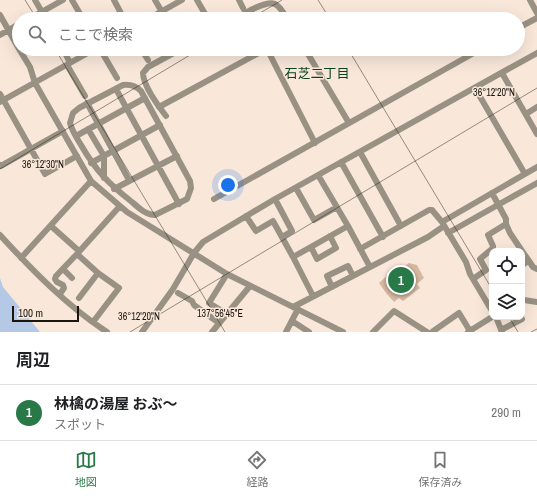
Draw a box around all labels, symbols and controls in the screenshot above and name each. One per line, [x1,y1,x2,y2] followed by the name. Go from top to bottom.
[12,12,525,56] search box
[26,23,48,45] icon: search
[58,24,133,45] text: ここで検索
[284,65,350,82] district label: 石芝二丁目
[473,86,515,99] text: 36°12'20"N
[22,158,64,171] text: 36°12'30"N
[218,175,238,195] your location
[489,248,525,320] map controls
[489,248,525,284] button: locate
[388,265,414,295] pin: 1
[489,284,525,320] button: layers
[12,304,79,323] scale bar
[18,306,43,320] text: 100 m
[197,307,243,320] text: 137°56'45"E
[118,310,160,323] text: 36°12'20"N
[16,348,50,371] text: 周辺
[54,393,177,414] text: 林檎の湯屋 おぶ～
[26,404,32,421] text: 1
[491,404,521,421] text: 290 m
[54,416,106,433] text: スポット
[75,449,97,489] tab: 地図
[246,449,268,489] tab: 経路
[418,449,462,489] tab: 保存済み

